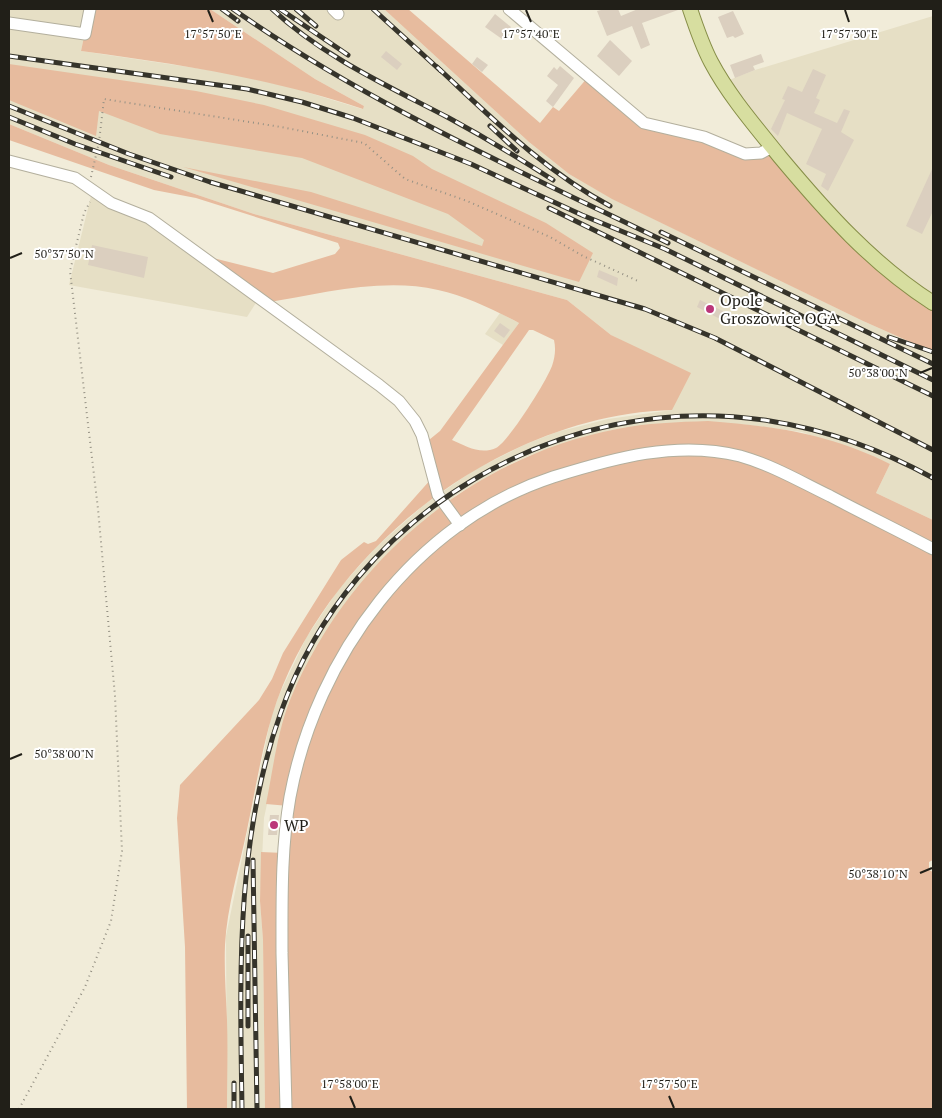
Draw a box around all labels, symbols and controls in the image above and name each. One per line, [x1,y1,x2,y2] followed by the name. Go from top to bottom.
[184,26,242,41] text: 17°57'50"E
[502,26,560,41] text: 17°57'40"E
[820,26,878,41] text: 17°57'30"E
[34,246,94,261] text: 50°37'50"N
[720,289,839,329] place label: Opole Groszowice OGA
[704,303,716,315] marker: Opole Groszowice OGA
[848,365,908,380] text: 50°38'00"N
[34,746,94,761] text: 50°38'00"N
[284,814,308,836] place label: WP
[268,819,280,831] marker: WP
[848,866,908,881] text: 50°38'10"N
[321,1076,379,1091] text: 17°58'00"E
[640,1076,698,1091] text: 17°57'50"E

